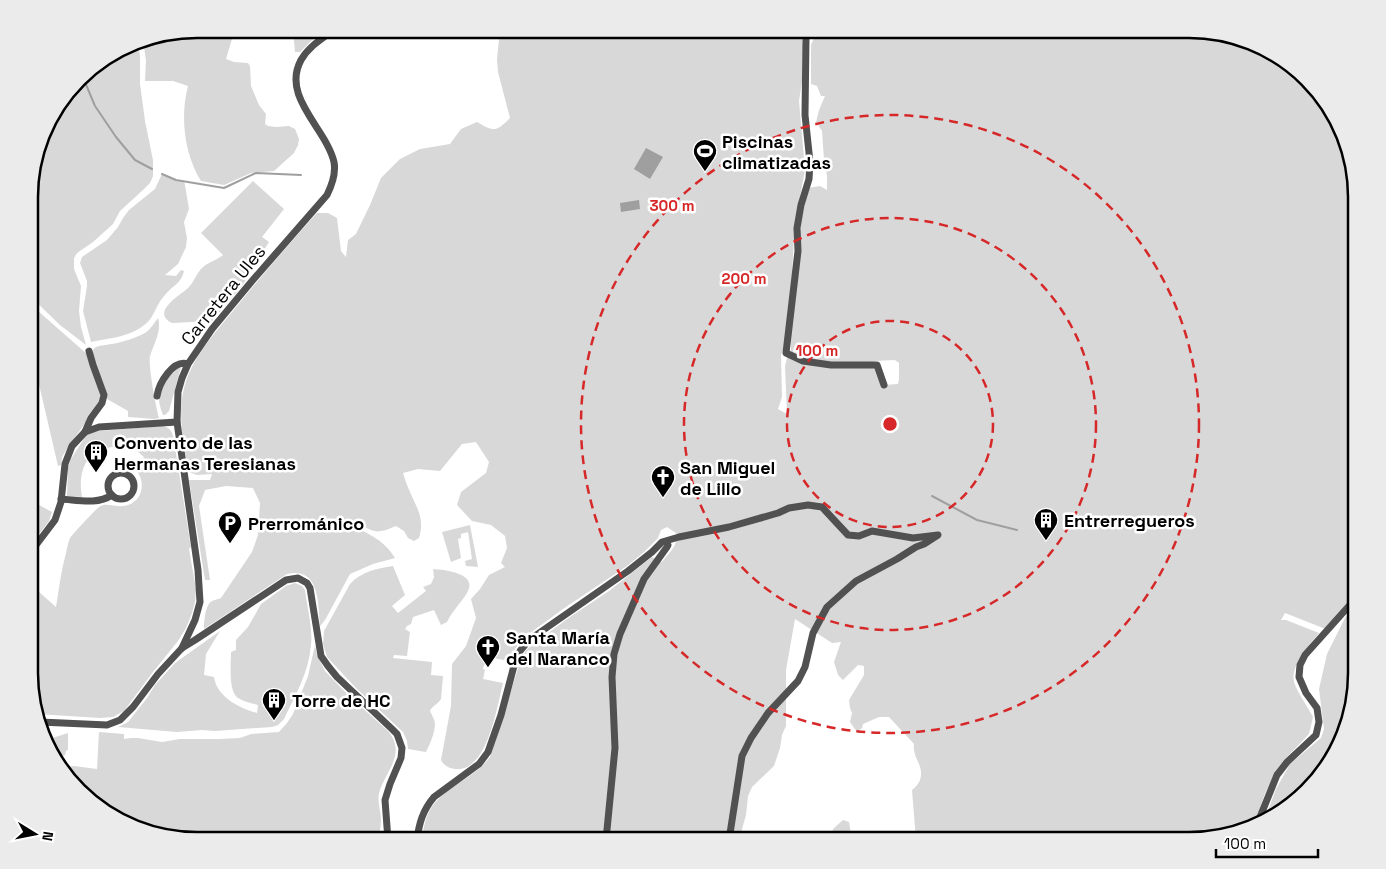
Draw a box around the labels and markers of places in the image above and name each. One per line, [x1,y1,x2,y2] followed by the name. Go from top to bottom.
[722,130,831,174] place label: Piscinas climatizadas
[692,138,718,172] sports icon: Piscinas climatizadas
[881,415,899,433] centre of rings
[114,431,296,475] place label: Convento de las Hermanas Teresianas
[83,439,109,473] building icon: Convento de las Hermanas Teresianas
[680,456,775,500] place label: San Miguel de Lillo
[650,464,676,498] church icon: San Miguel de Lillo
[1033,507,1059,541] building icon: Entrerregueros
[1064,509,1195,532] place label: Entrerregueros
[217,510,243,544] parking icon: Prerrománico
[248,512,364,535] place label: Prerrománico
[506,626,611,670] place label: Santa María del Naranco
[475,634,501,668] church icon: Santa María del Naranco
[261,687,287,721] building icon: Torre de HC
[292,689,391,712] place label: Torre de HC

